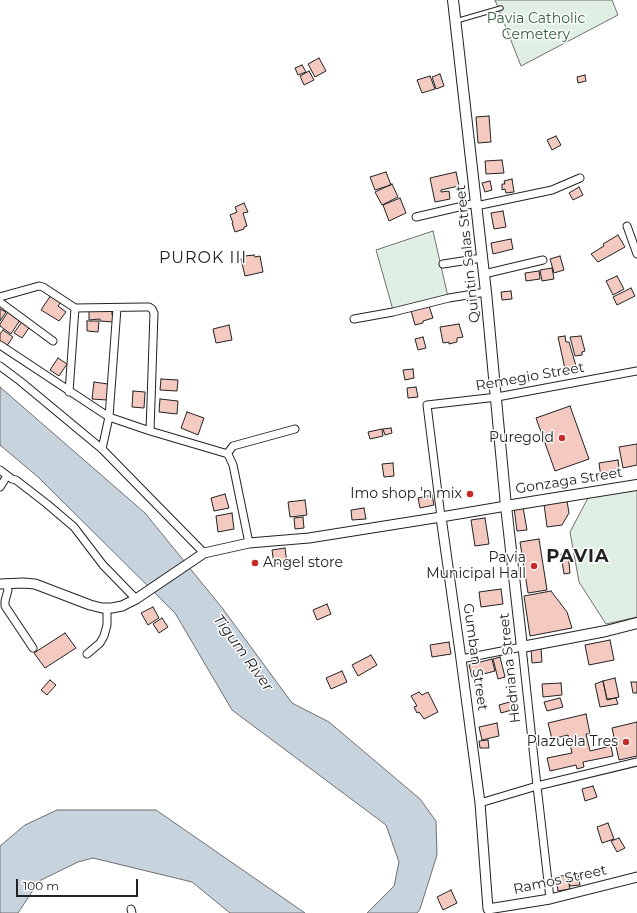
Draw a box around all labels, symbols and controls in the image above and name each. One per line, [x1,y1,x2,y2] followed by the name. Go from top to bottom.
[487,11,585,44] park label: Pavia Catholic Cemetery
[452,184,484,324] street label: Quintin Salas Street
[159,248,247,268] district label: PUROK III
[474,359,586,395] street label: Remegio Street
[489,430,554,446] place label: Puregold
[557,433,567,443] marker: Puregold
[514,464,624,498] street label: Gonzaga Street
[350,486,462,502] place label: Imo shop 'n mix
[465,489,475,499] marker: Imo shop 'n mix
[546,546,610,568] district label: PAVIA
[426,550,526,582] place label: Pavia Municipal Hall
[263,555,343,571] place label: Angel store
[250,558,260,568] marker: Angel store
[529,561,539,571] marker: Pavia Municipal Hall
[459,602,491,712] street label: Gumban Street
[209,611,277,695] water label: Tigum River
[496,612,524,724] street label: Hedriana Street
[527,734,618,750] place label: Plazuela Tres
[621,737,631,747] marker: Plazuela Tres
[512,862,608,898] street label: Ramos Street
[18,871,140,897] scale bar
[23,878,59,893] text: 100 m

